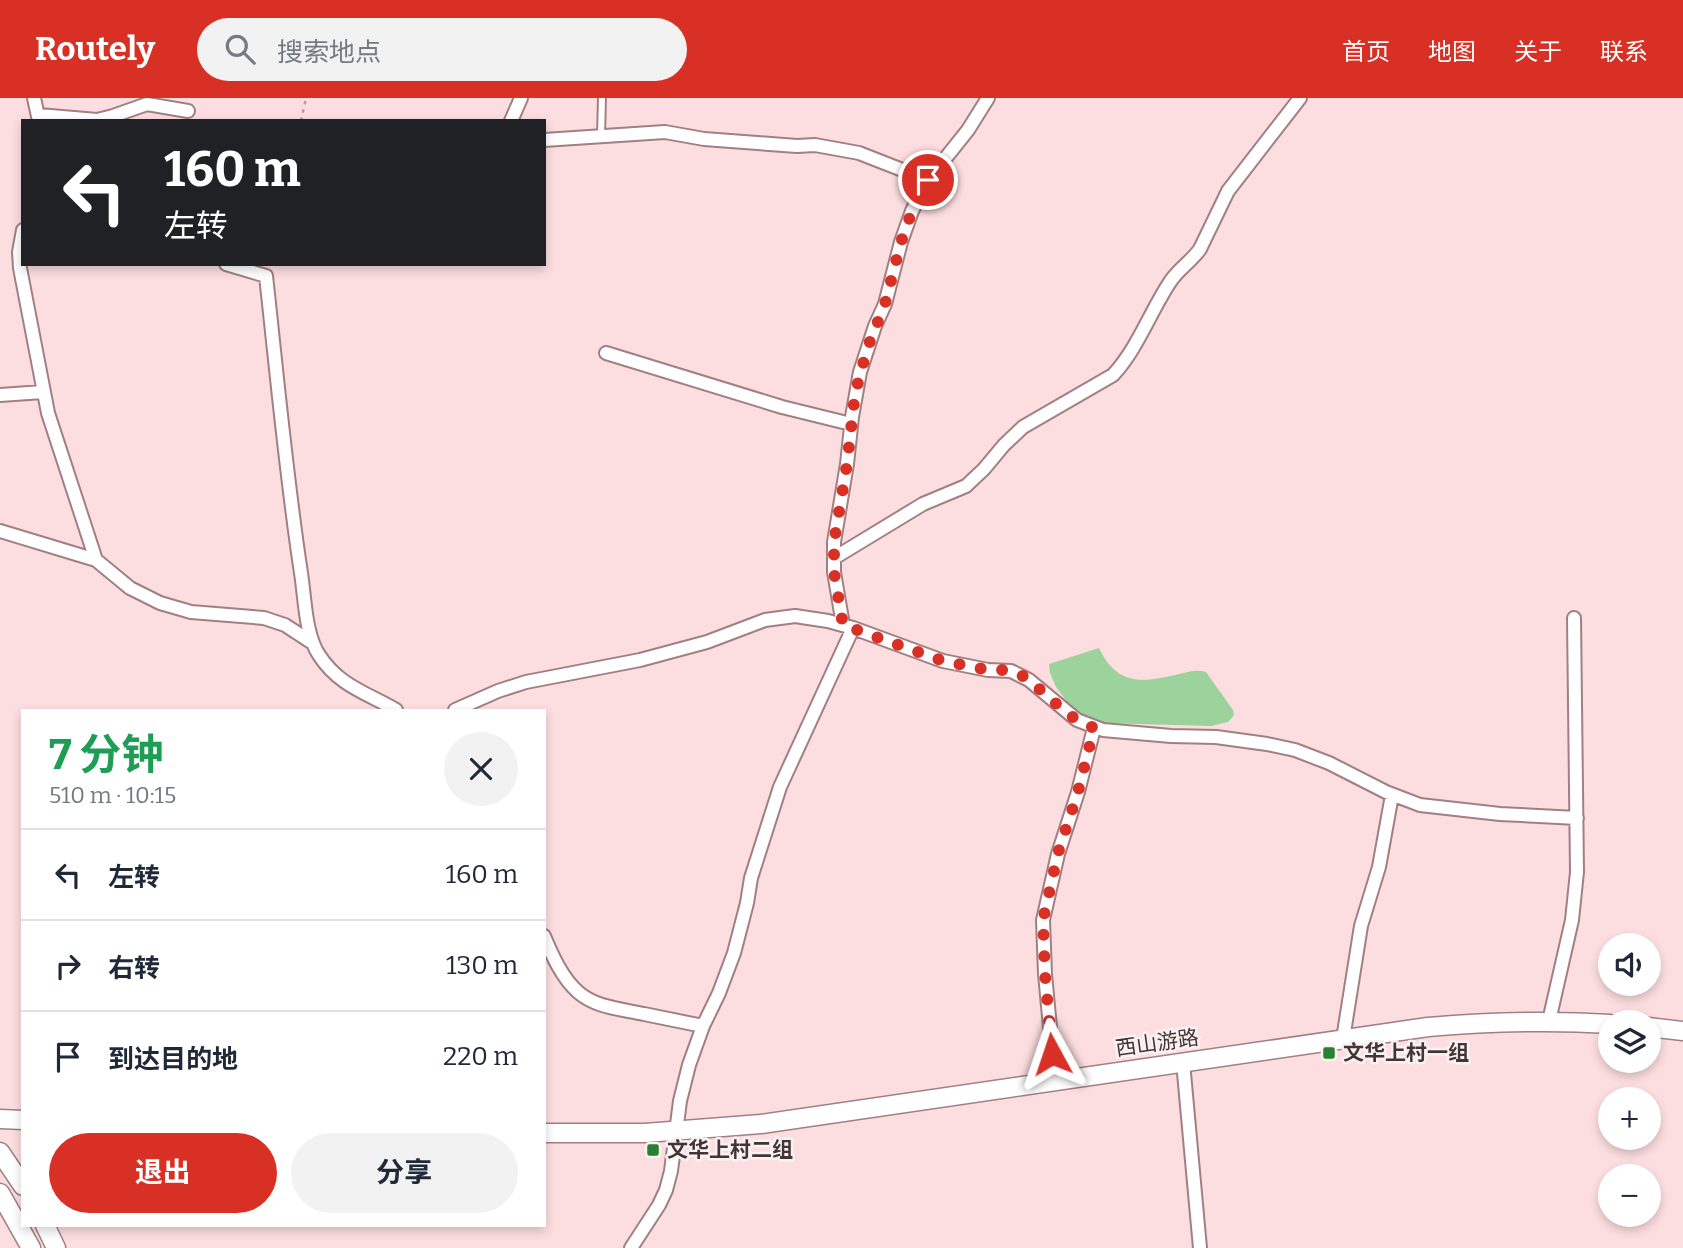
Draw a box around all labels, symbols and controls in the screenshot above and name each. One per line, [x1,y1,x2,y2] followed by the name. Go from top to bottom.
[197,18,687,81] search box
[35,29,155,69] text: Routely
[221,30,259,68] icon: search
[277,37,381,68] text: 搜索地点
[1342,38,1390,66] text: 首页
[1428,38,1476,66] text: 地图
[1514,38,1562,66] text: 关于
[1600,38,1648,66] text: 联系
[164,140,301,199] text: 160 m
[49,147,140,238] icon: left
[898,150,958,210] pin
[909,161,947,199] icon: arrive
[164,207,228,245] text: 左转
[49,730,163,780] text: 7 分钟
[444,732,518,806] button: close
[49,781,176,809] text: 510 m · 10:15
[49,856,87,894] icon: left
[446,859,518,890] text: 160 m
[108,862,160,893] text: 左转
[1598,933,1661,1227] map controls
[1598,933,1661,996] button: sound
[49,947,87,985] icon: right
[446,950,518,981] text: 130 m
[108,953,160,984] text: 右转
[1598,1010,1661,1073] button: layers
[1015,1017,1089,1091] position arrow
[1114,1024,1200,1062] street label: 西山游路
[49,1038,87,1076] icon: arrive
[1343,1040,1469,1066] place label: 文华上村一组
[443,1041,518,1072] text: 220 m
[108,1044,238,1075] text: 到达目的地
[1321,1045,1337,1061] marker: 文华上村一组
[1598,1087,1661,1150] button: +
[49,1133,277,1213] button: 退出
[291,1133,518,1213] button: 分享
[667,1137,793,1163] place label: 文华上村二组
[645,1142,661,1158] marker: 文华上村二组
[1598,1164,1661,1227] button: −

